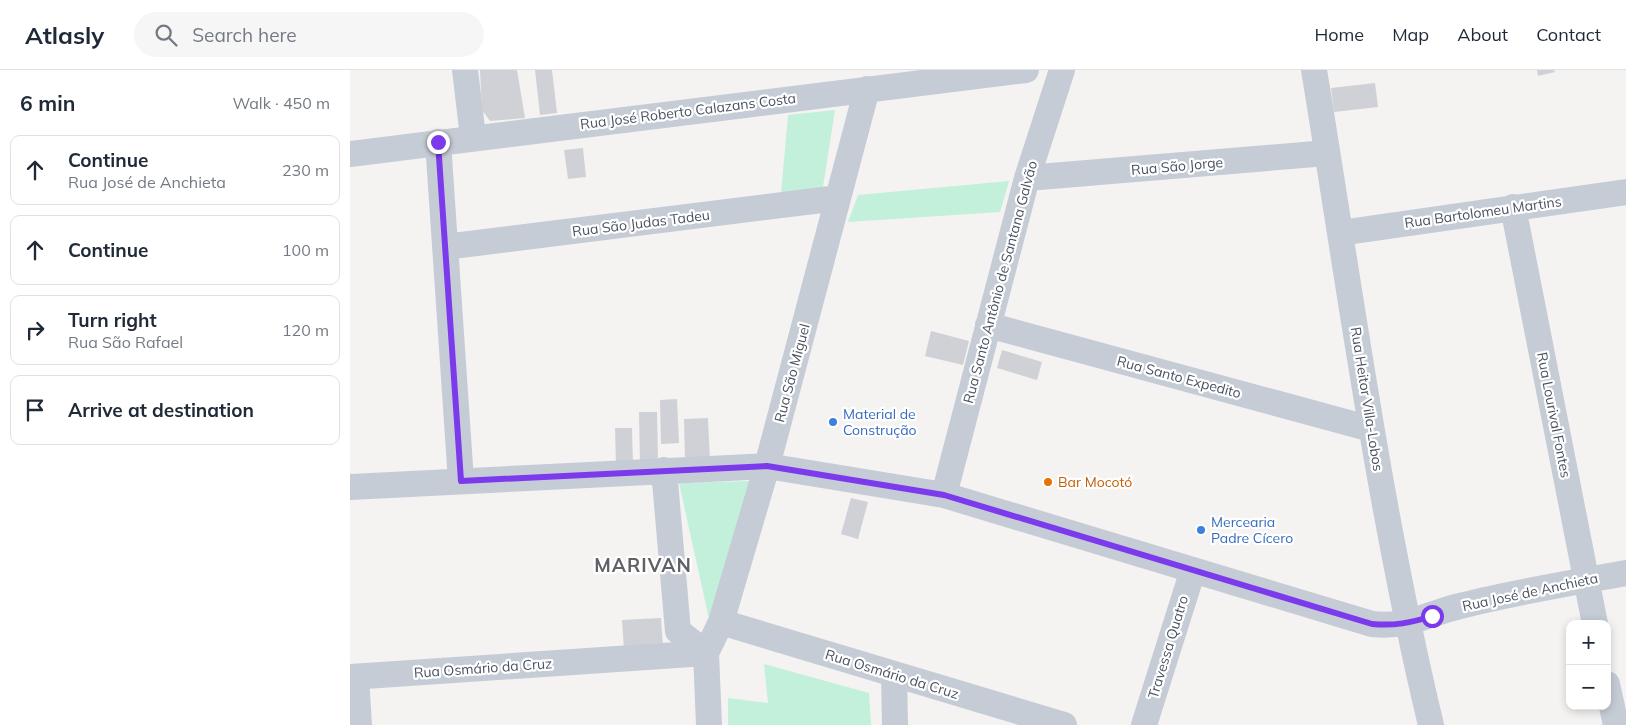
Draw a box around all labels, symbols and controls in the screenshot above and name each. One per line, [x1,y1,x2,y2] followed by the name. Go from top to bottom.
[134,12,484,57] search box
[25,20,104,50] text: Atlasly
[152,21,180,49] icon: search
[192,23,297,47] text: Search here
[1314,23,1364,46] text: Home
[1392,23,1429,46] text: Map
[1457,23,1508,46] text: About
[1536,23,1601,46] text: Contact
[579,89,797,133] street label: Rua José Roberto Calazans Costa
[20,90,75,116] text: 6 min
[232,93,330,113] text: Walk · 450 m
[427,131,450,154] route end
[68,148,148,172] text: Continue
[1130,153,1224,179] street label: Rua São Jorge
[21,156,49,184] icon: ahead
[959,159,1041,405] street label: Rua Santo Antônio de Santana Galvão
[282,160,329,180] text: 230 m
[68,172,226,192] text: Rua José de Anchieta
[1403,192,1563,232] street label: Rua Bartolomeu Martins
[571,206,711,240] street label: Rua São Judas Tadeu
[21,236,49,264] icon: ahead
[68,238,148,262] text: Continue
[282,240,329,260] text: 100 m
[68,308,157,332] text: Turn right
[21,316,49,344] icon: right
[282,320,329,340] text: 120 m
[770,322,814,424] street label: Rua São Miguel
[1347,325,1387,473] street label: Rua Heitor Villa-Lobos
[68,332,183,352] text: Rua São Rafael
[1533,351,1575,479] street label: Rua Lourival Fontes
[1115,352,1243,402] street label: Rua Santo Expedito
[21,396,49,424] icon: arrive
[68,398,254,422] text: Arrive at destination
[843,405,917,439] place label: Material de Construção
[827,416,839,428] marker: Material de Construção
[1058,473,1132,491] place label: Bar Mocotó
[1042,476,1054,488] marker: Bar Mocotó
[1211,513,1293,547] place label: Mercearia Padre Cícero
[1195,524,1207,536] marker: Mercearia Padre Cícero
[594,553,692,577] district label: MARIVAN
[1461,569,1599,615] street label: Rua José de Anchieta
[1144,593,1192,701] street label: Travessa Quatro
[1421,605,1444,628] route start
[1566,620,1611,710] map controls
[1566,620,1611,665] button: +
[823,645,961,703] street label: Rua Osmário da Cruz
[413,654,553,682] street label: Rua Osmário da Cruz
[1566,665,1611,710] button: −

